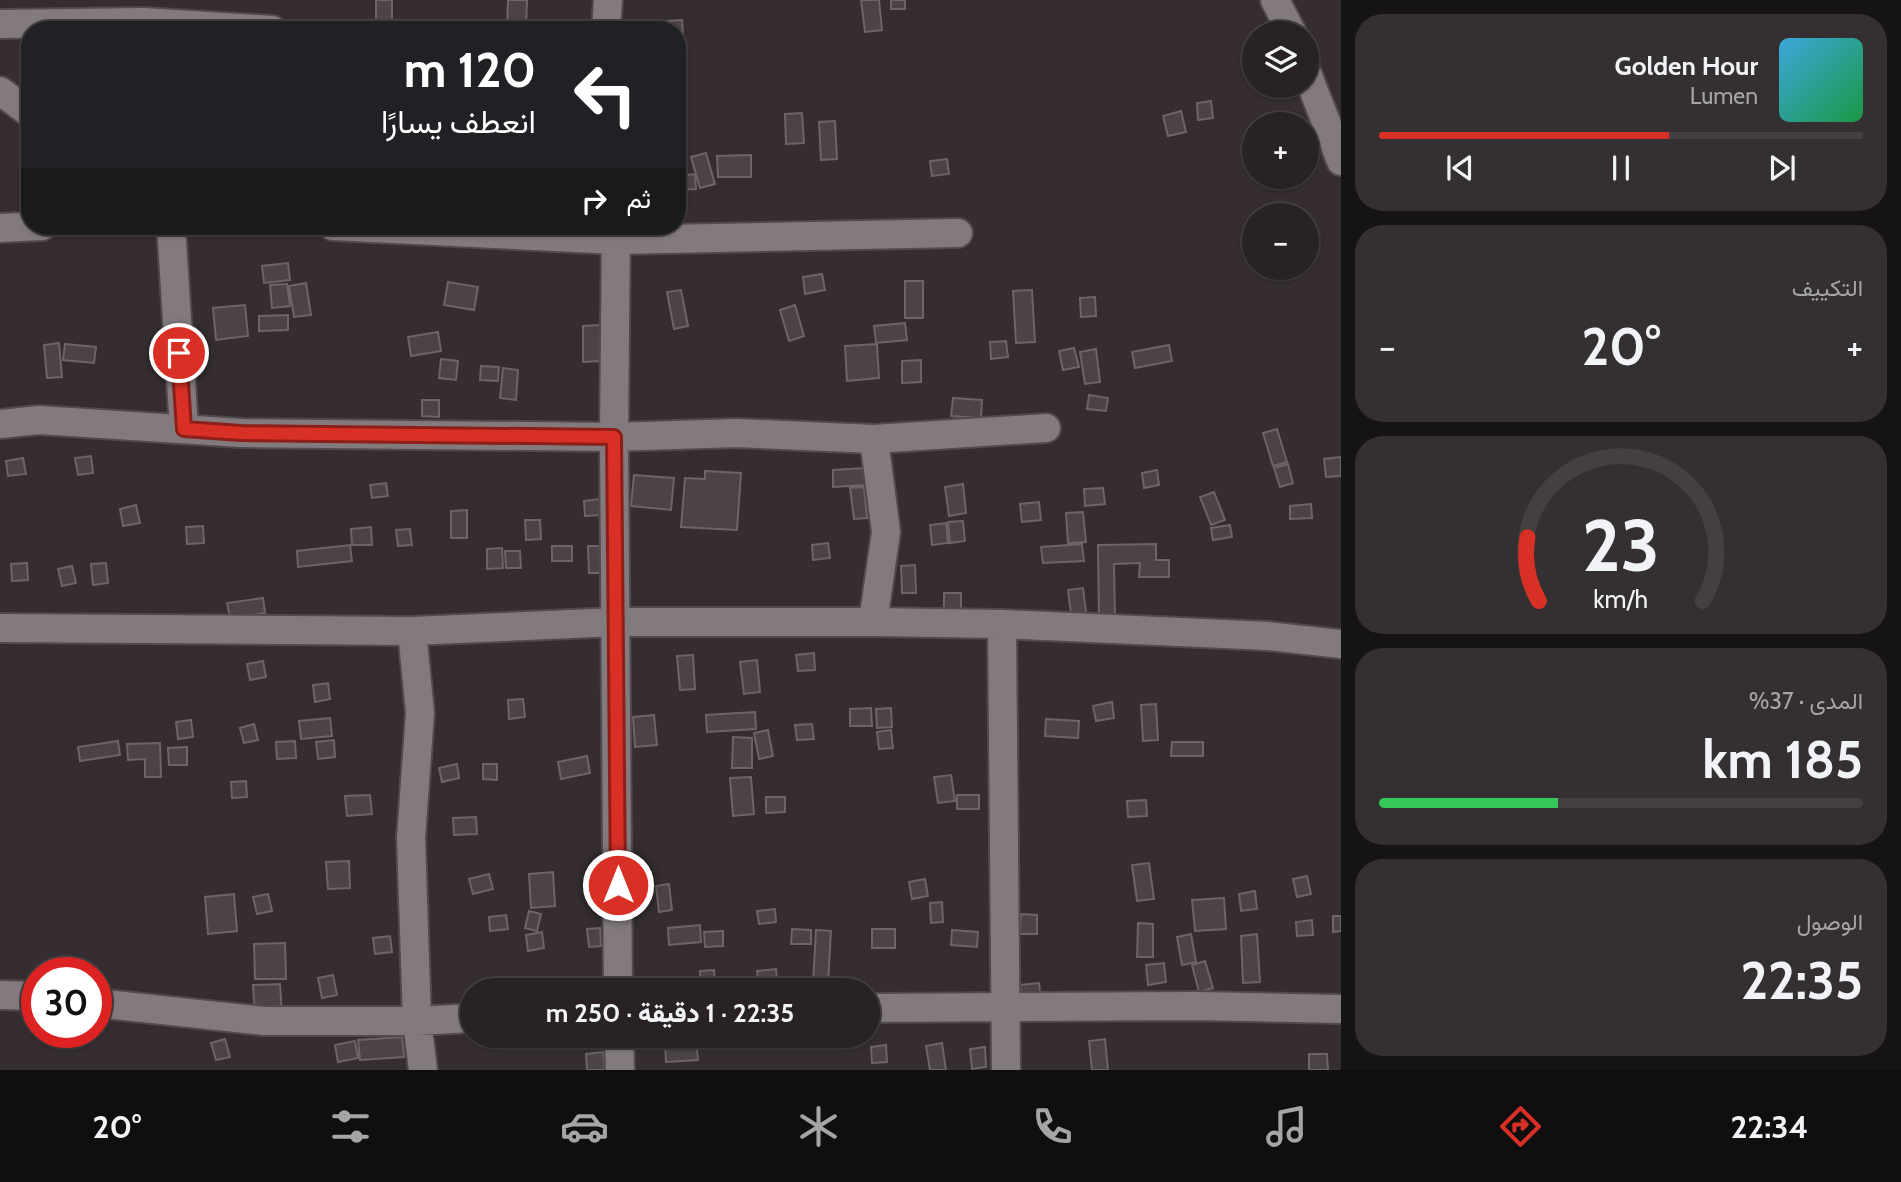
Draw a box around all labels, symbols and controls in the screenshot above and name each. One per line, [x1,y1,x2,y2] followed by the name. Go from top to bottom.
[1242,21,1319,280] map controls
[1242,21,1319,98] button: layers
[404,40,536,99] text: 120 m
[560,49,651,140] icon: left
[1615,50,1758,82] text: Golden Hour
[1690,82,1758,110] text: Lumen
[381,102,536,141] text: انعطف يسارًا
[1242,112,1319,189] button: +
[1441,149,1479,187] icon: previous
[1602,149,1640,187] icon: pause
[1763,149,1801,187] icon: next
[575,182,613,220] icon: right
[627,183,651,215] text: ثم
[1242,203,1319,280] button: −
[1792,274,1863,302] text: التكييف
[1581,315,1661,378] text: 20°
[149,323,209,383] pin
[1379,323,1396,370] text: −
[1846,323,1863,370] text: +
[160,334,198,372] icon: arrive
[1582,501,1660,589] text: 23
[1594,584,1648,614] text: km/h
[1749,687,1863,715] text: المدى · 37%
[1702,728,1863,791] text: 185 km
[581,848,655,922] position arrow
[1797,908,1863,936] text: الوصول
[1740,949,1863,1012] text: 22:35
[21,957,112,1048] speed limit sign: 30
[546,997,794,1029] text: 22:35 · 1 دقيقة · 250 m
[326,1102,375,1151] icon: filters
[560,1102,609,1151] icon: car
[794,1102,843,1151] icon: climate
[1028,1102,1077,1151] icon: phone
[1262,1102,1311,1151] icon: music
[1496,1102,1545,1151] icon: directions
[93,1107,141,1146] text: 20°
[1730,1107,1809,1146] text: 22:34

